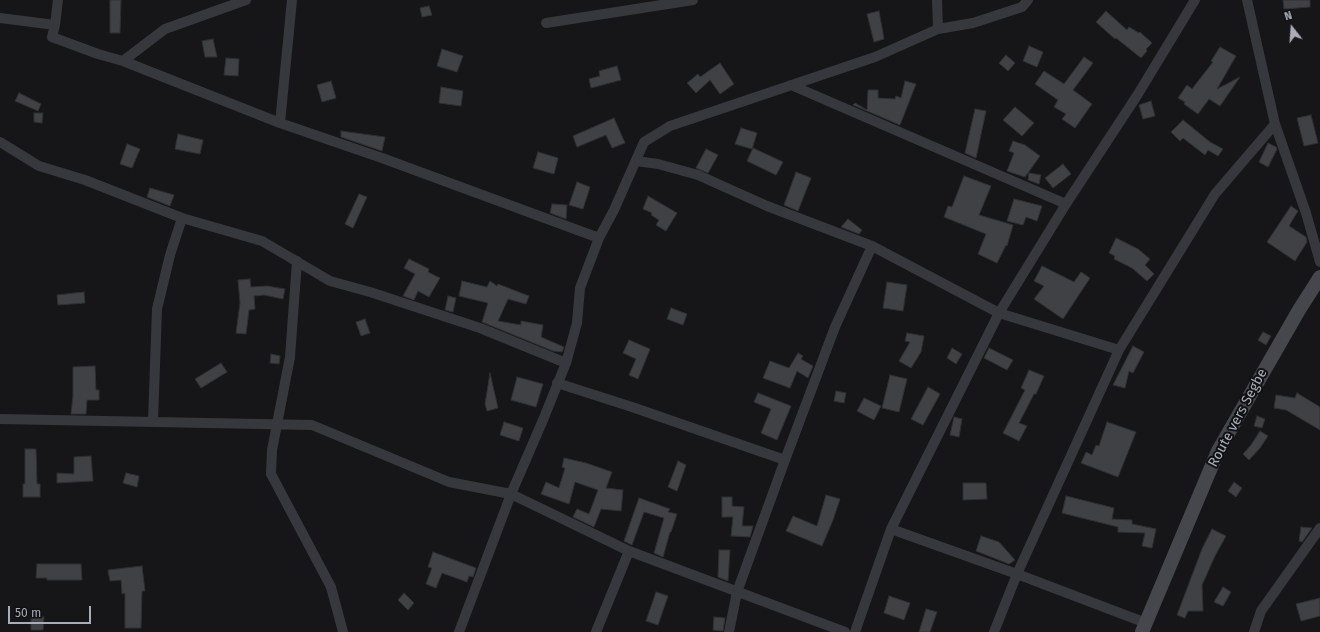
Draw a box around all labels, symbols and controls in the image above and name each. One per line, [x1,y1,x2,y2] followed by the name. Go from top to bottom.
[1272,8,1312,48] north arrow
[1283,9,1294,23] text: N
[1205,366,1271,470] street label: Route vers Segbe
[10,598,93,624] scale bar
[15,606,41,620] text: 50 m

